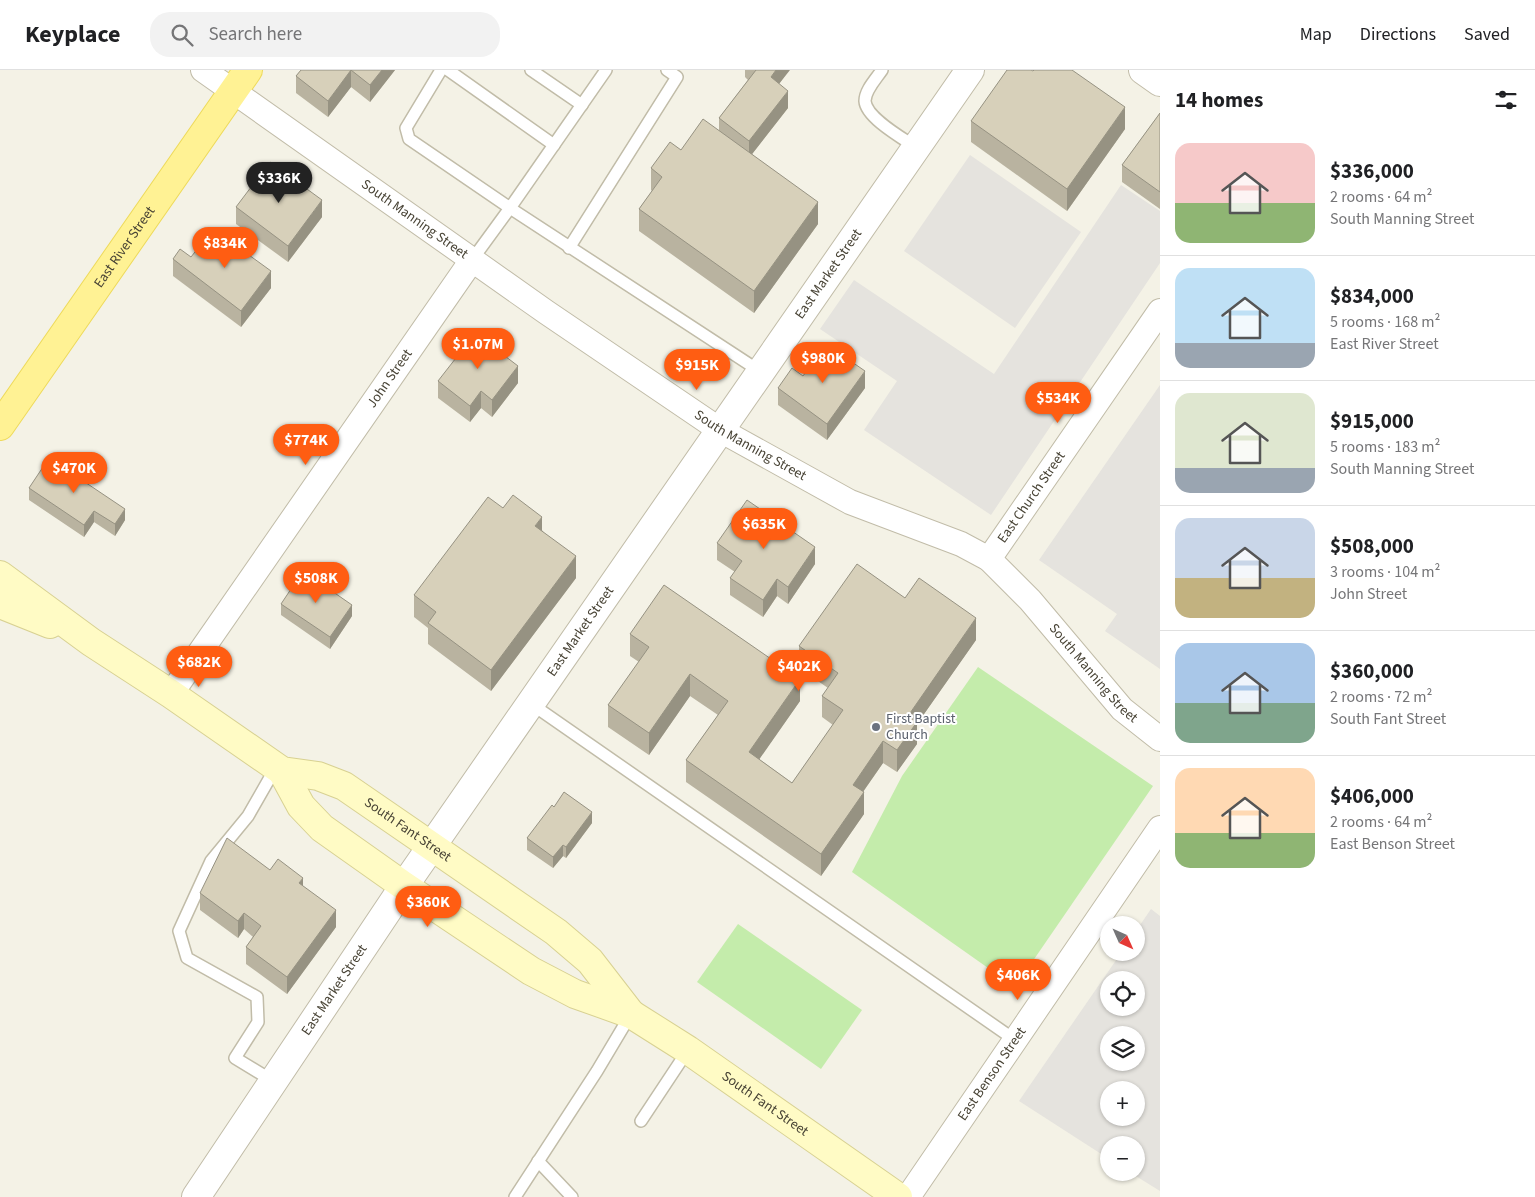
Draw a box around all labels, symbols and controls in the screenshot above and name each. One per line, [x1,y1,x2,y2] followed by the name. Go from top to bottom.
[150,12,500,57] search box
[25,17,120,52] text: Keyplace
[168,21,196,49] icon: search
[208,21,302,48] text: Search here
[1300,22,1332,47] text: Map
[1360,22,1436,47] text: Directions
[1464,22,1510,47] text: Saved
[1175,85,1263,115] text: 14 homes
[1492,86,1520,114] icon: filters
[1330,156,1414,186] text: $336,000
[244,162,314,204] pin: $336K
[1215,163,1275,223] icon: home
[257,167,301,189] text: $336K
[357,175,472,264] street label: South Manning Street
[1330,186,1432,208] text: 2 rooms · 64 m²
[89,202,160,292] street label: East River Street
[1330,208,1474,230] text: South Manning Street
[790,225,867,323] street label: East Market Street
[190,226,260,269] pin: $834K
[203,232,247,254] text: $834K
[1330,281,1414,311] text: $834,000
[1215,288,1275,348] icon: home
[1330,311,1440,333] text: 5 rooms · 168 m²
[437,328,519,370] pin: $1.07M
[453,333,503,355] text: $1.07M
[1330,333,1439,355] text: East River Street
[788,342,858,384] pin: $980K
[362,345,417,412] street label: John Street
[801,347,845,369] text: $980K
[662,348,732,391] pin: $915K
[675,354,719,376] text: $915K
[1023,382,1093,424] pin: $534K
[1036,387,1080,409] text: $534K
[690,405,810,486] street label: South Manning Street
[1330,406,1414,436] text: $915,000
[1215,413,1275,473] icon: home
[271,424,341,466] pin: $774K
[284,429,328,451] text: $774K
[1330,436,1440,458] text: 5 rooms · 183 m²
[993,447,1070,547] street label: East Church Street
[39,452,109,494] pin: $470K
[52,457,96,479] text: $470K
[1330,458,1474,480] text: South Manning Street
[729,508,799,550] pin: $635K
[742,513,786,535] text: $635K
[1330,531,1414,561] text: $508,000
[1215,538,1275,598] icon: home
[1330,561,1440,583] text: 3 rooms · 104 m²
[281,562,351,604] pin: $508K
[294,567,338,589] text: $508K
[542,582,619,681] street label: East Market Street
[1330,583,1407,605] text: John Street
[1044,619,1142,728] street label: South Manning Street
[164,646,234,688] pin: $682K
[764,650,834,692] pin: $402K
[177,651,221,673] text: $682K
[777,655,821,677] text: $402K
[1330,656,1414,686] text: $360,000
[1215,663,1275,723] icon: home
[1330,686,1432,708] text: 2 rooms · 72 m²
[1330,708,1446,730] text: South Fant Street
[886,709,956,745] place label: First Baptist Church
[870,721,882,733] marker: First Baptist Church
[1330,781,1414,811] text: $406,000
[1215,788,1275,848] icon: home
[360,793,455,867] street label: South Fant Street
[1330,811,1432,833] text: 2 rooms · 64 m²
[1330,833,1455,855] text: East Benson Street
[393,886,463,928] pin: $360K
[406,891,450,913] text: $360K
[1100,916,1145,961] north arrow
[1100,916,1145,1181] map controls
[297,940,372,1040] street label: East Market Street
[983,958,1053,1001] pin: $406K
[996,964,1040,986] text: $406K
[1100,971,1145,1016] button: locate
[953,1023,1031,1125] street label: East Benson Street
[1100,1026,1145,1071] button: layers
[718,1067,813,1141] street label: South Fant Street
[1100,1081,1145,1126] button: +
[1100,1136,1145,1181] button: −

